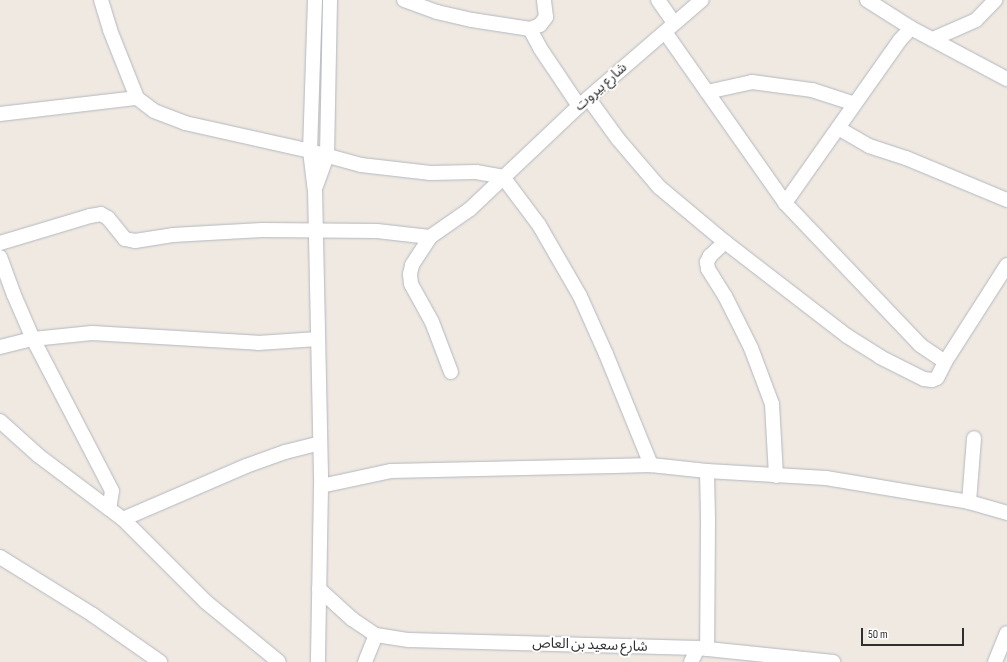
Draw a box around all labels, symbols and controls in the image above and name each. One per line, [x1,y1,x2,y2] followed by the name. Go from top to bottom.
[572,59,630,115] street label: شارع بيروت
[863,620,966,646] scale bar
[868,627,888,642] text: 50 m
[532,635,648,655] street label: شارع سعيد بن العاص

